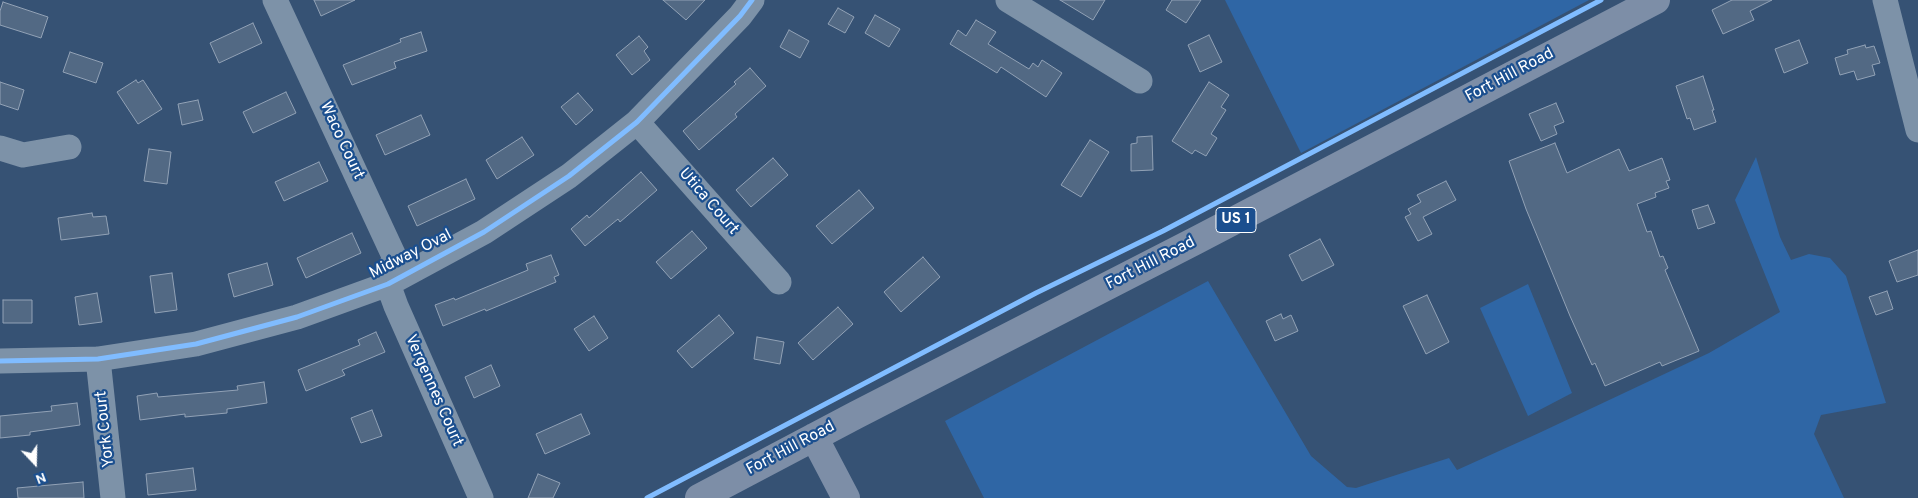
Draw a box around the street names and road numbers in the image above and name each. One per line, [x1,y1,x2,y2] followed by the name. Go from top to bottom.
[1463,45,1557,107] street label: Fort Hill Road
[315,99,367,183] street label: Waco Court
[674,165,742,239] street label: Utica Court
[1216,208,1256,232] road number: US 1
[367,226,455,284] street label: Midway Oval
[1103,233,1199,295] street label: Fort Hill Road
[400,332,466,450] street label: Vergennes Court
[92,390,120,468] street label: York Court
[744,418,838,480] street label: Fort Hill Road

